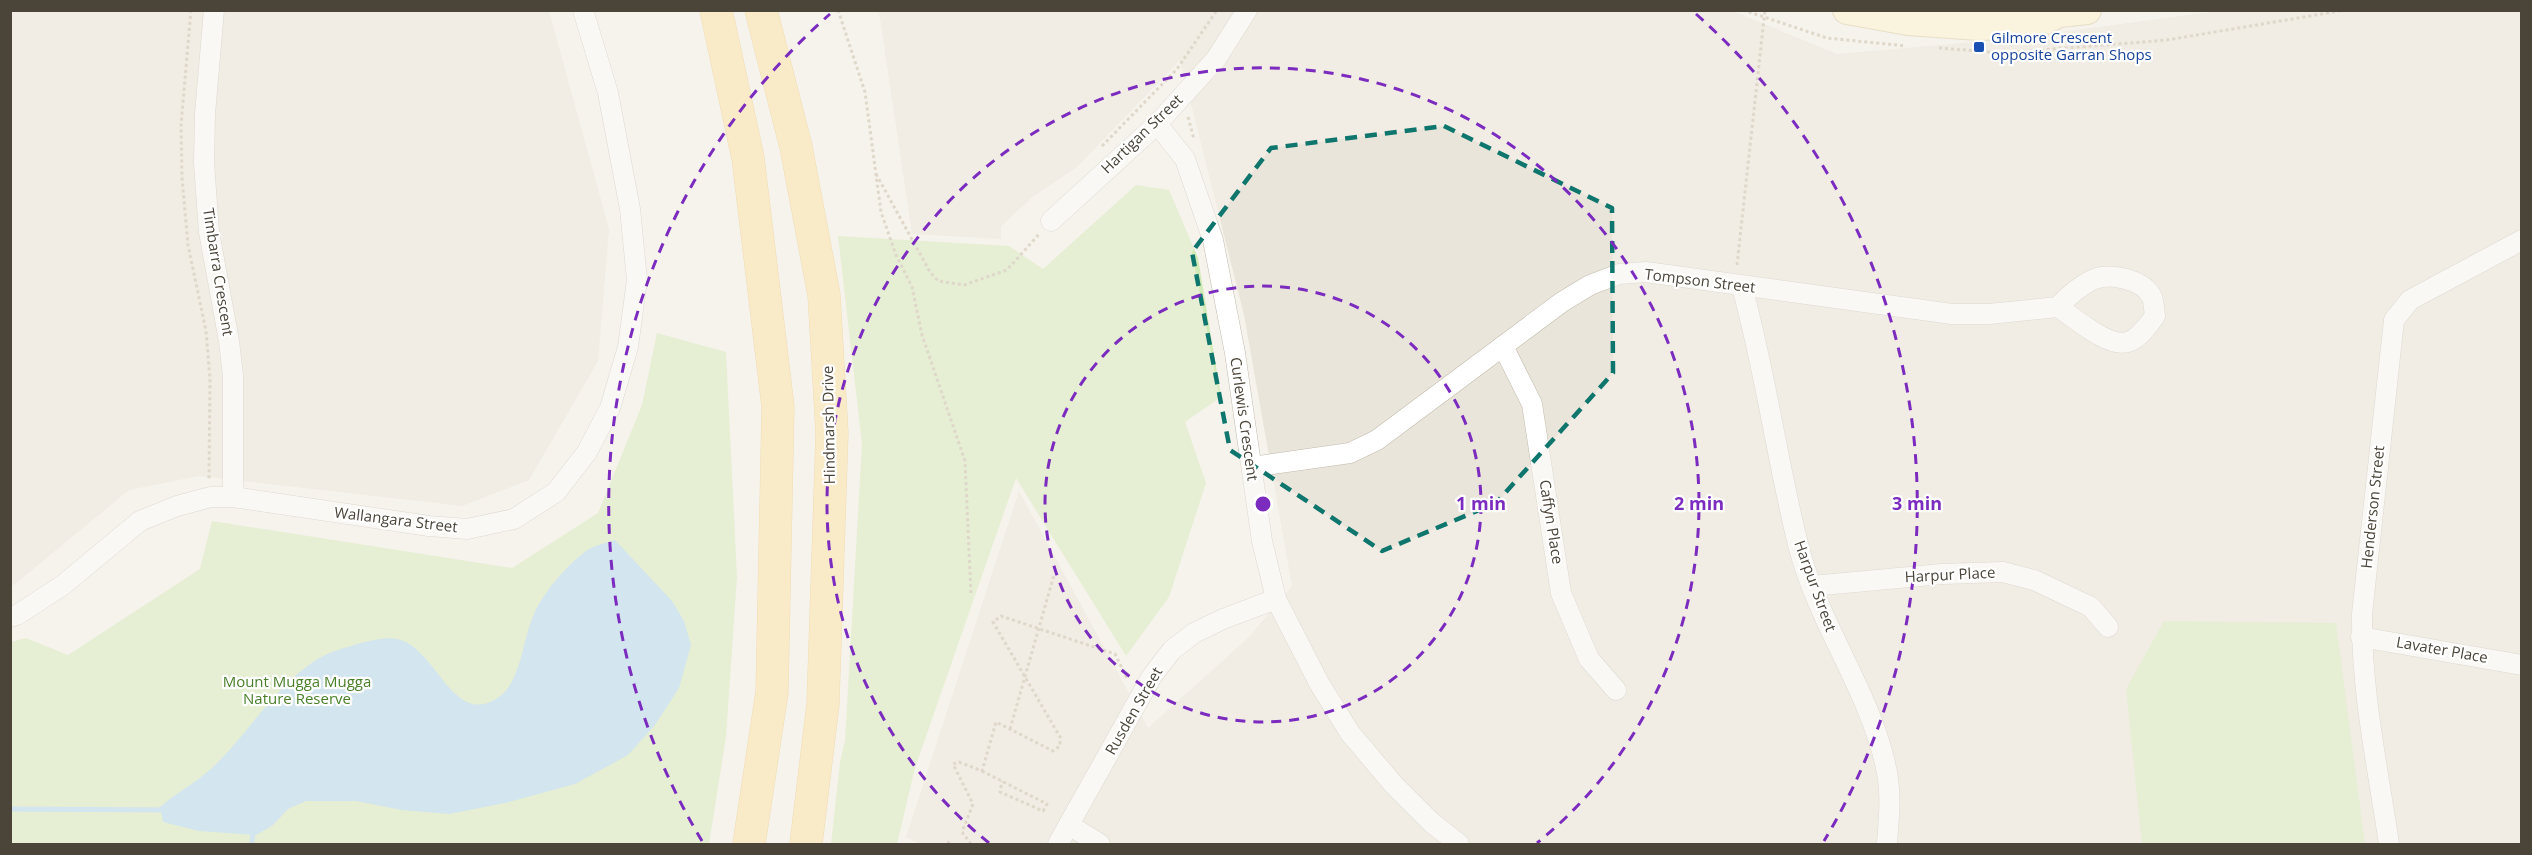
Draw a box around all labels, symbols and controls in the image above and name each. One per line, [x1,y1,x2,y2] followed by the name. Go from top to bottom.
[1991,27,2152,64] place label: Gilmore Crescent opposite Garran Shops
[1972,40,1986,54] marker: Gilmore Crescent opposite Garran Shops
[1096,89,1186,177] street label: Hartigan Street
[199,206,239,337] street label: Timbarra Crescent
[1644,263,1757,297] street label: Tompson Street
[1226,356,1264,482] street label: Curlewis Crescent
[817,366,839,484] street label: Hindmarsh Drive
[2356,444,2388,569] street label: Henderson Street
[1535,478,1569,566] street label: Caffyn Place
[1456,491,1506,515] text: 1 min
[1674,491,1724,515] text: 2 min
[1892,491,1942,515] text: 3 min
[1253,494,1273,514] centre of rings
[333,502,459,536] street label: Wallangara Street
[1790,537,1842,634] street label: Harpur Street
[1904,562,1996,586] street label: Harpur Place
[2395,631,2489,667] street label: Lavater Place
[1100,663,1166,758] street label: Rusden Street
[223,671,371,708] park label: Mount Mugga Mugga Nature Reserve

